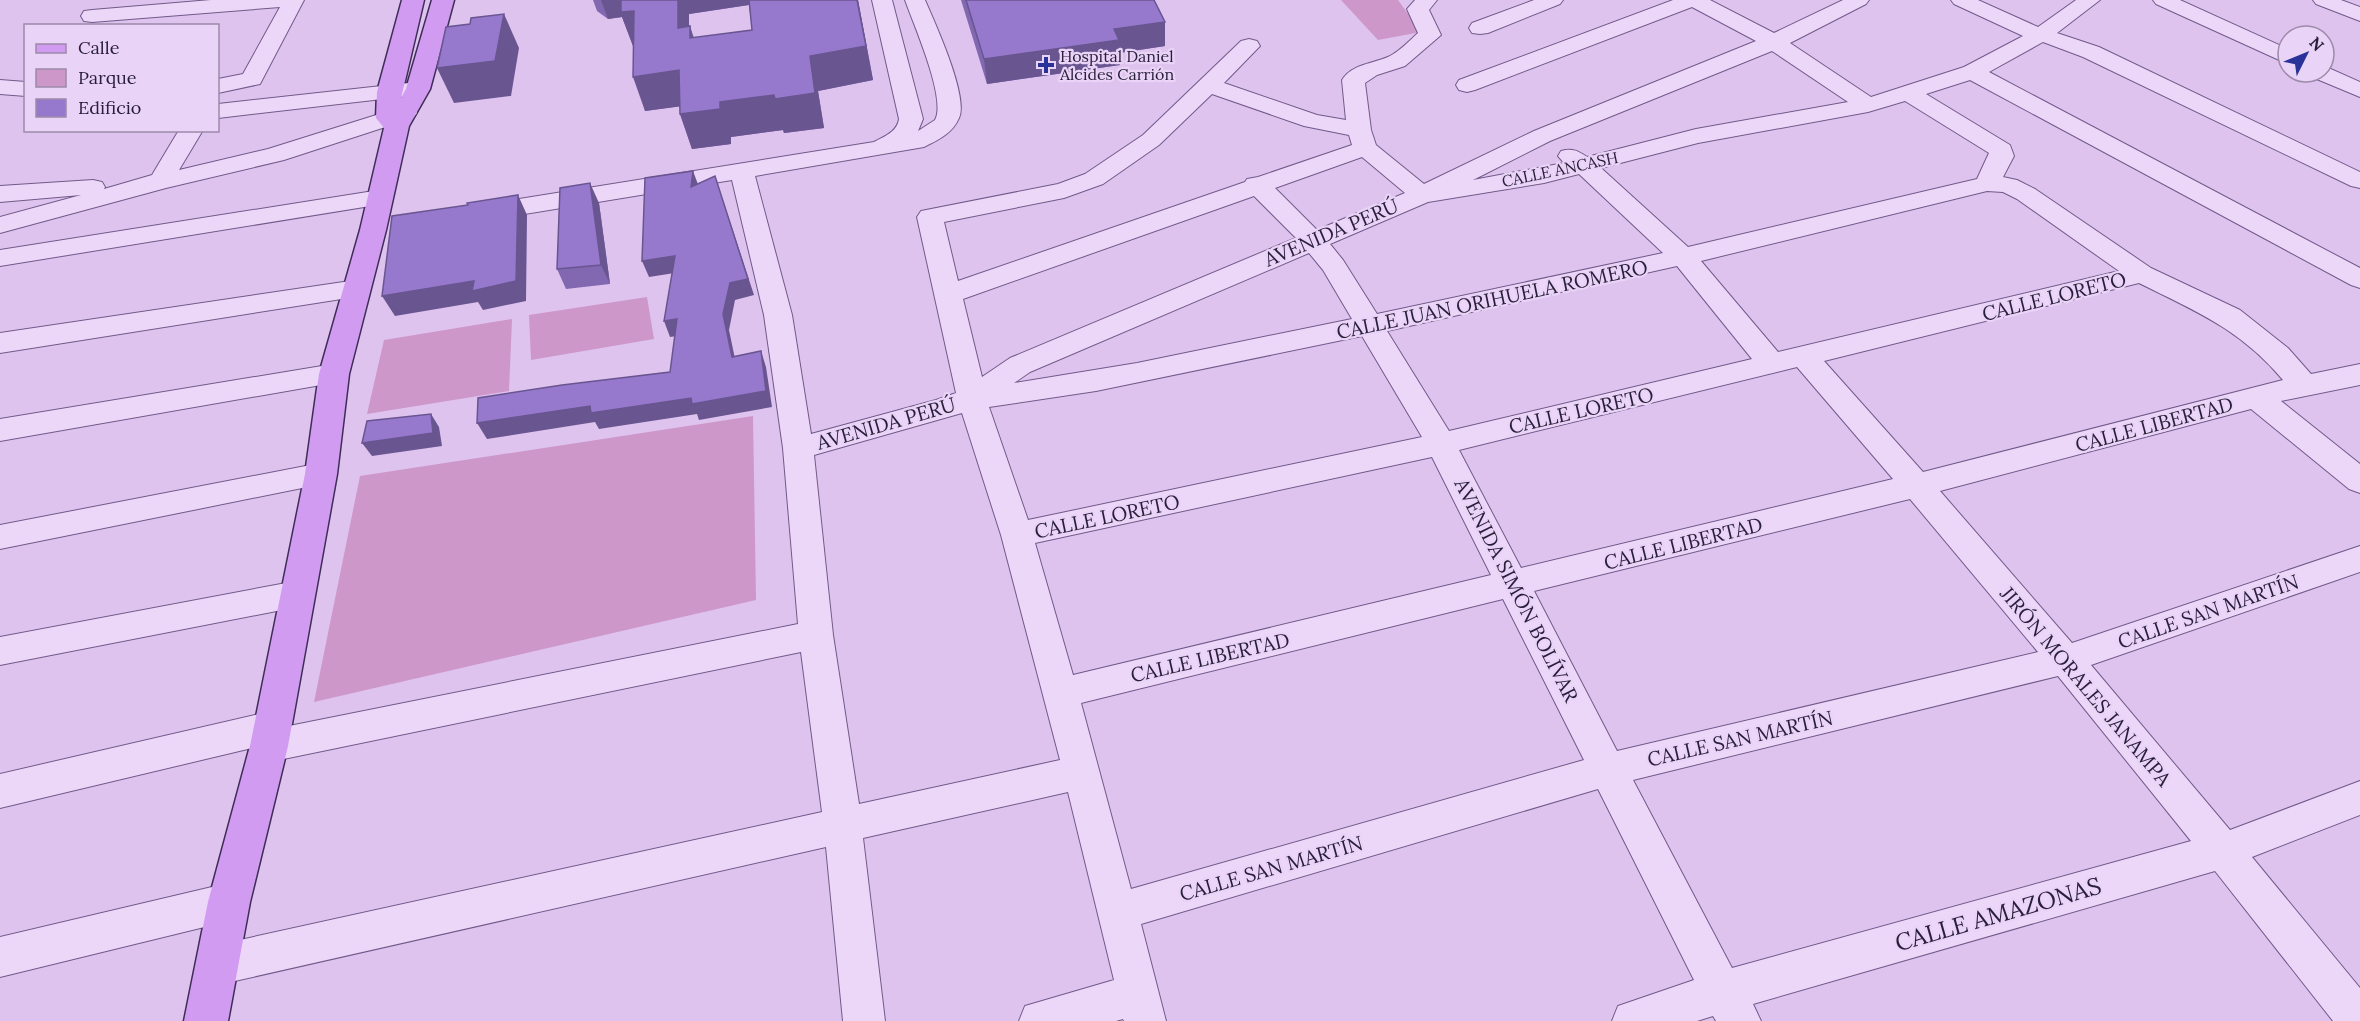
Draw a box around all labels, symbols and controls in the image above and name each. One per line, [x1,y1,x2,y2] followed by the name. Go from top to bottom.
[24,24,219,132] legend
[2276,24,2336,84] north arrow
[2305,32,2329,55] text: N
[78,36,120,59] text: Calle
[1059,46,1174,84] place label: Hospital Daniel Alcides Carrión
[1037,56,1055,74] marker: Hospital Daniel Alcides Carrión
[78,66,137,89] text: Parque
[78,96,141,119] text: Edificio
[1500,147,1620,191] street label: CALLE ANCASH
[1259,192,1402,272] street label: AVENIDA PERÚ
[1334,254,1650,344] street label: CALLE JUAN ORIHUELA ROMERO
[1979,266,2129,326] street label: CALLE LORETO
[1506,381,1656,439] street label: CALLE LORETO
[813,391,958,455] street label: AVENIDA PERÚ
[2072,391,2236,457] street label: CALLE LIBERTAD
[1449,473,1585,706] street label: AVENIDA SIMÓN BOLÍVAR
[1032,488,1182,544] street label: CALLE LORETO
[1601,511,1765,575] street label: CALLE LIBERTAD
[2114,568,2302,654] street label: CALLE SAN MARTÍN
[1994,580,2177,791] street label: JIRÓN MORALES JANAMPA
[1128,627,1292,687] street label: CALLE LIBERTAD
[1645,704,1835,772] street label: CALLE SAN MARTÍN
[1176,830,1366,906] street label: CALLE SAN MARTÍN
[1891,870,2105,958] street label: CALLE AMAZONAS

